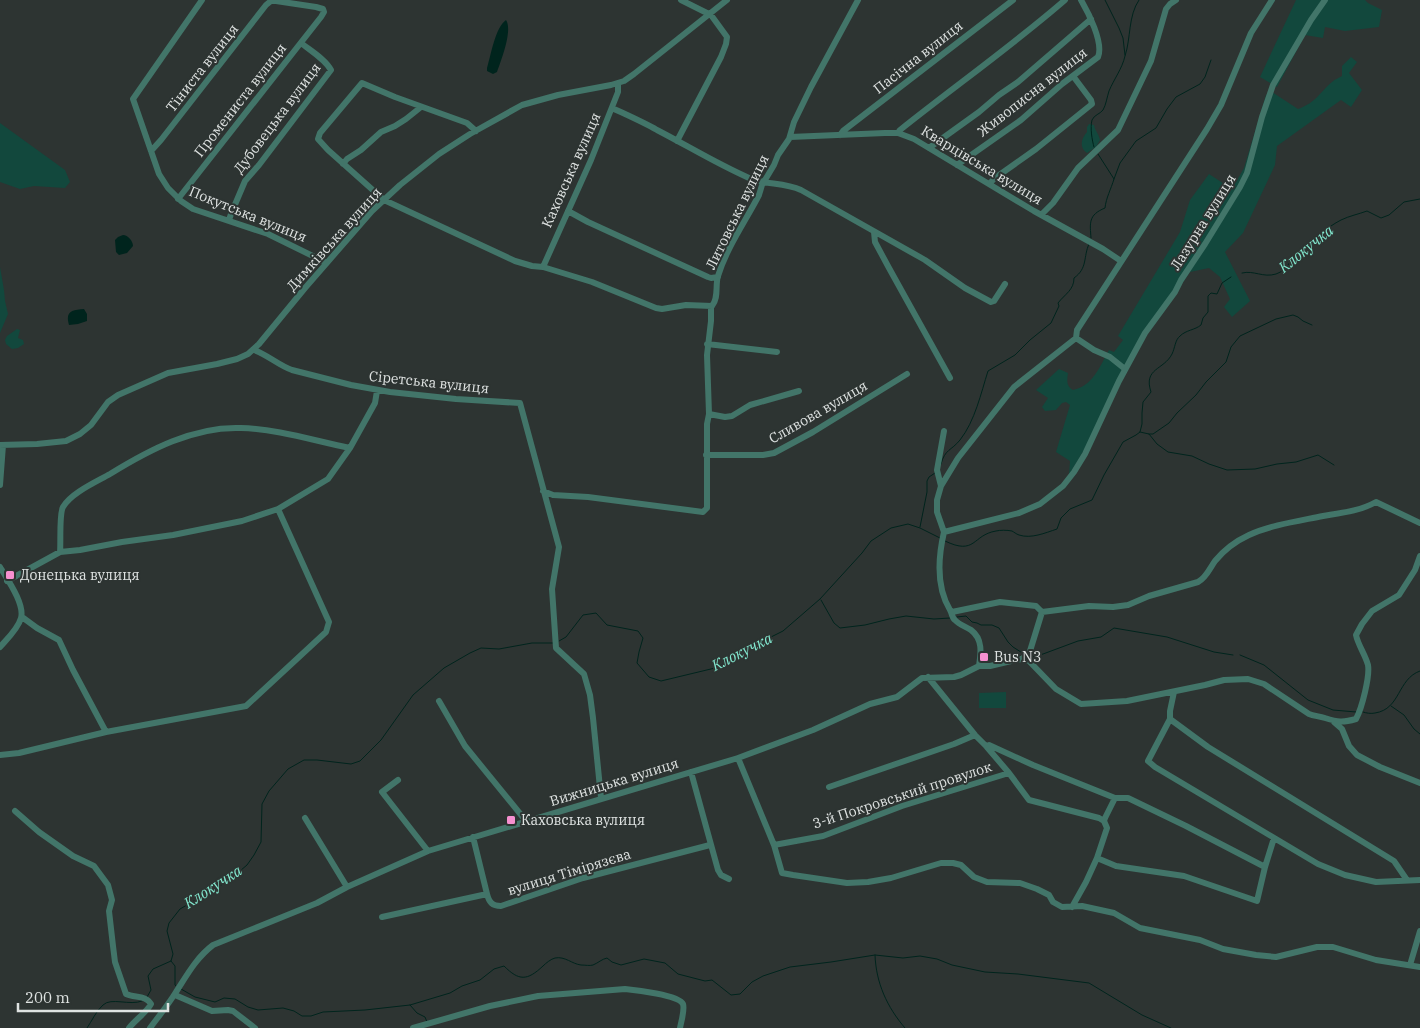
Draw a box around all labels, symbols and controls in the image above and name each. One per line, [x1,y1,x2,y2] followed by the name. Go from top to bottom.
[870,16,966,98] street label: Пасічна вулиця
[162,20,242,116] street label: Тіниста вулиця
[190,40,290,160] street label: Промениста вулиця
[974,44,1090,140] street label: Живописна вулиця
[230,59,324,177] street label: Дубовецька вулиця
[538,110,604,230] street label: Каховська вулиця
[918,122,1046,208] street label: Кварцівська вулиця
[701,152,773,272] street label: Литовська вулиця
[1166,171,1240,273] street label: Лазурна вулиця
[186,182,310,246] street label: Покутська вулиця
[283,183,385,295] street label: Димківська вулиця
[1273,220,1338,277] water label: Клокучка
[368,367,490,397] street label: Сіретська вулиця
[765,376,871,448] street label: Сливова вулиця
[20,566,140,584] place label: Донецька вулиця
[4,569,16,581] marker: Донецька вулиця
[707,628,776,675] water label: Клокучка
[994,648,1041,666] place label: Bus N3
[978,651,990,663] marker: Bus N3
[547,754,681,810] street label: Вижницька вулиця
[810,757,994,833] street label: 3-й Покровський провулок
[521,811,645,829] place label: Каховська вулиця
[505,814,517,826] marker: Каховська вулиця
[505,845,633,899] street label: вулиця Тімірязєва
[179,860,246,913] water label: Клокучка
[18,980,168,1012] scale bar
[25,988,70,1007] text: 200 m

